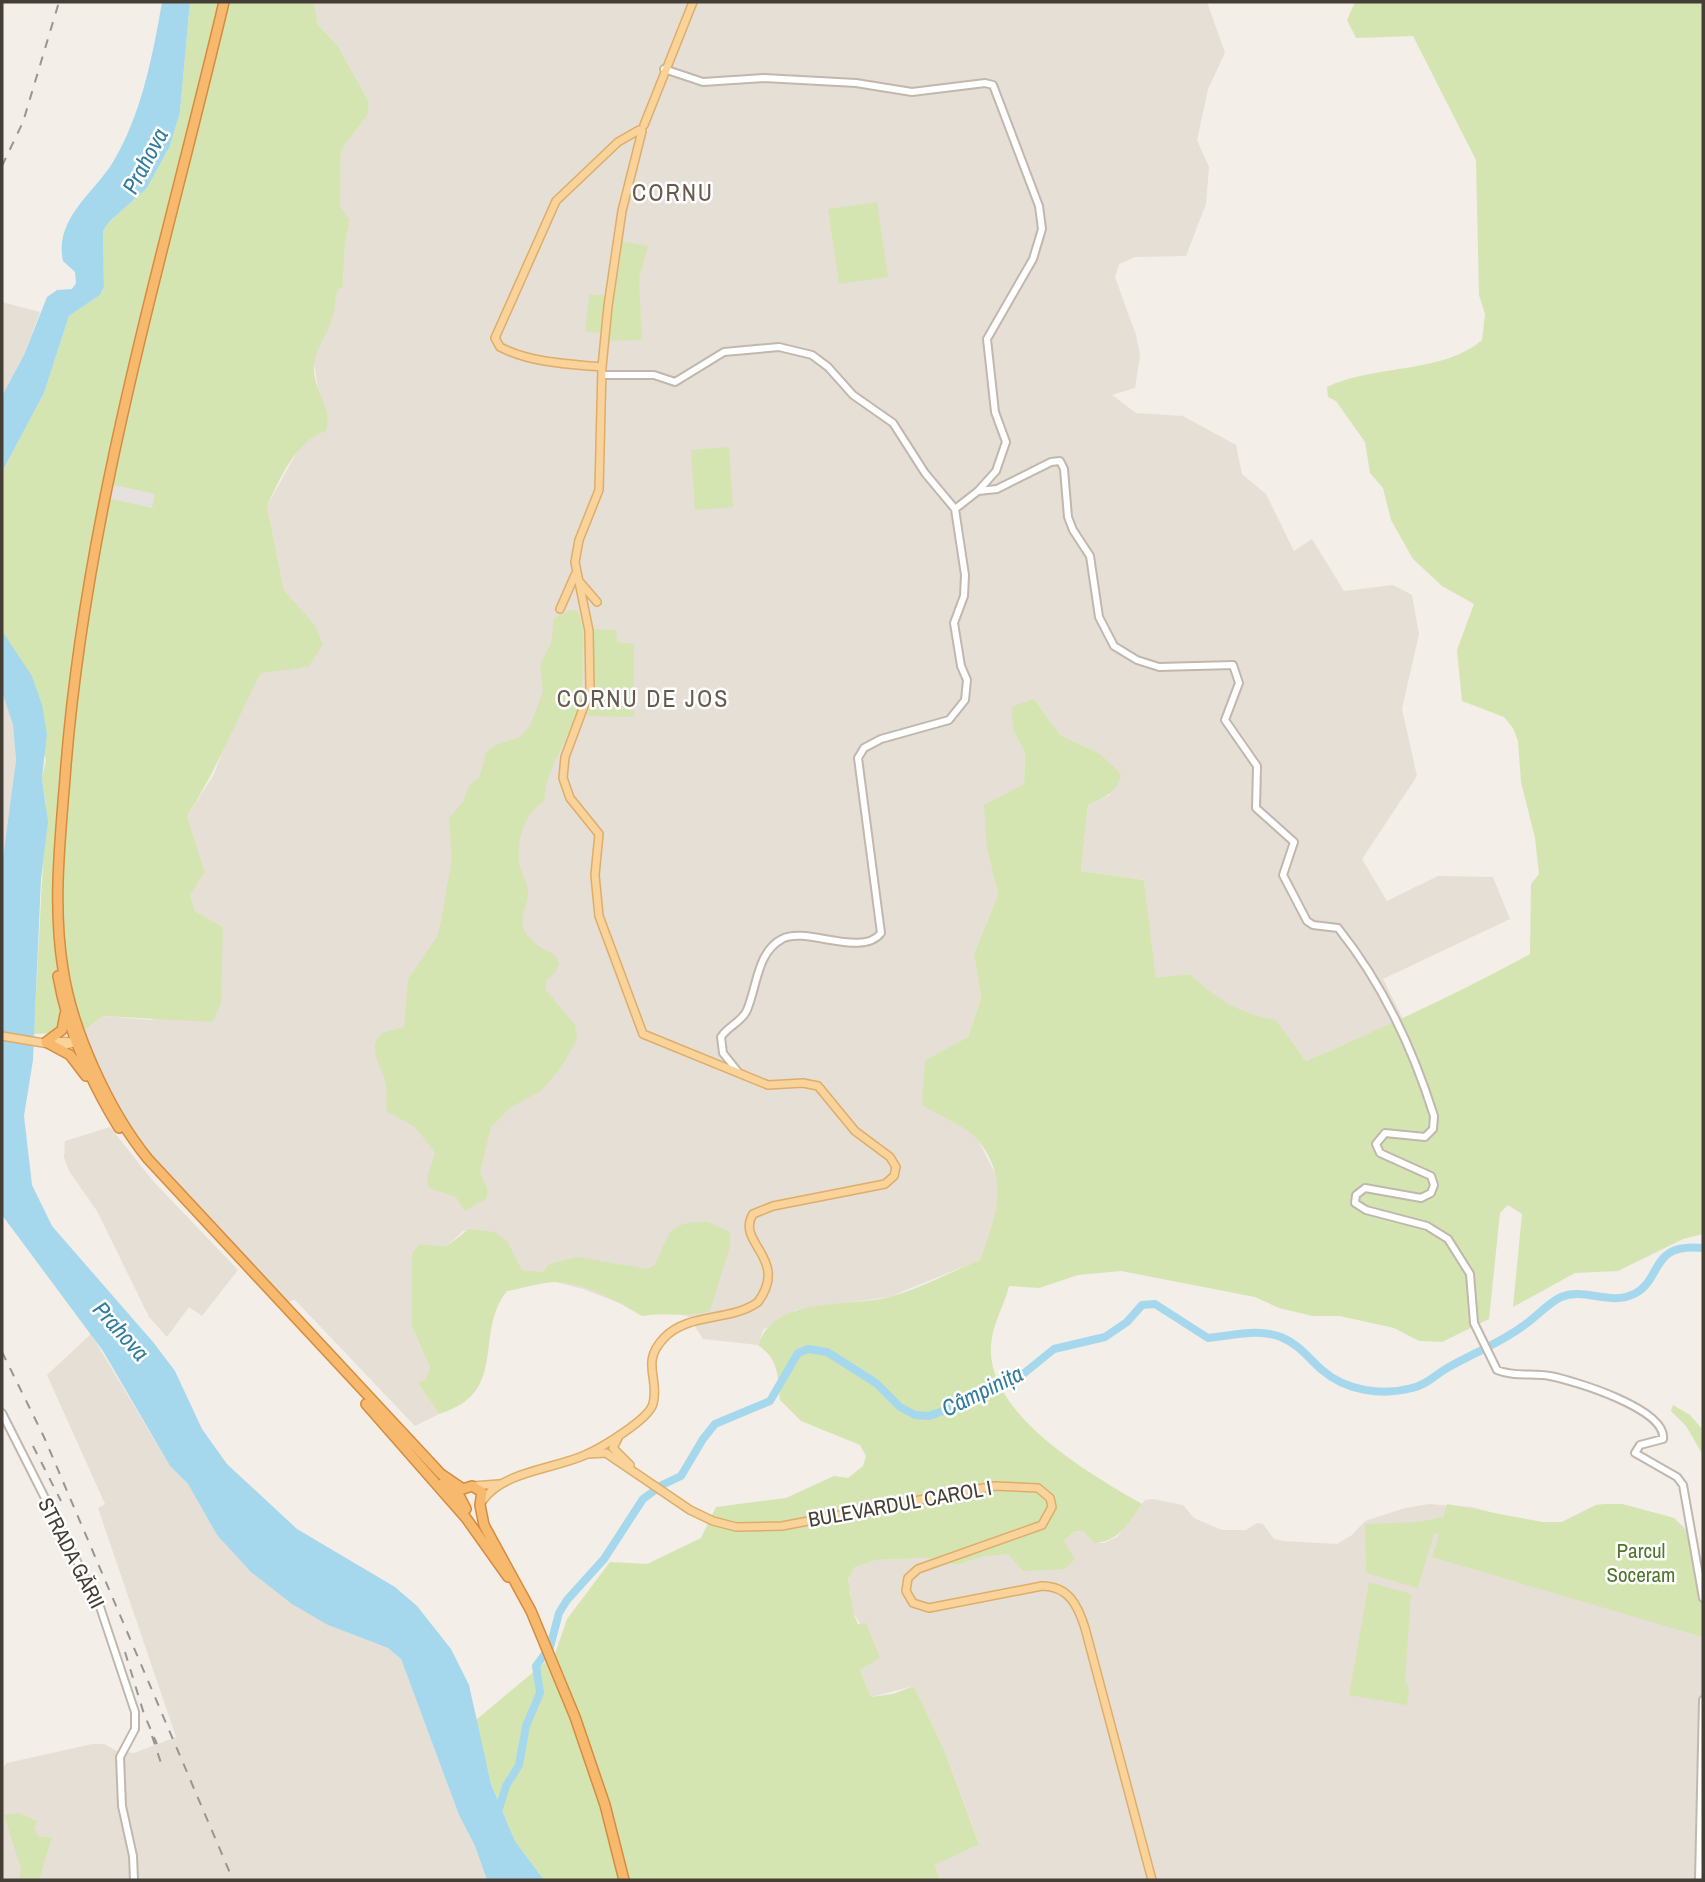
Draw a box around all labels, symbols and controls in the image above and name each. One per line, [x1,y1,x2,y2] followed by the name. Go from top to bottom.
[114,122,175,199] water label: Prahova
[632,176,714,208] district label: CORNU
[557,682,729,714] district label: CORNU DE JOS
[86,1294,156,1367] water label: Prahova
[936,1358,1028,1424] water label: Câmpinița
[806,1473,994,1534] street label: BULEVARDUL CAROL I
[31,1492,112,1613] street label: STRADA GĂRII
[1607,1536,1675,1589] park label: Parcul Soceram

